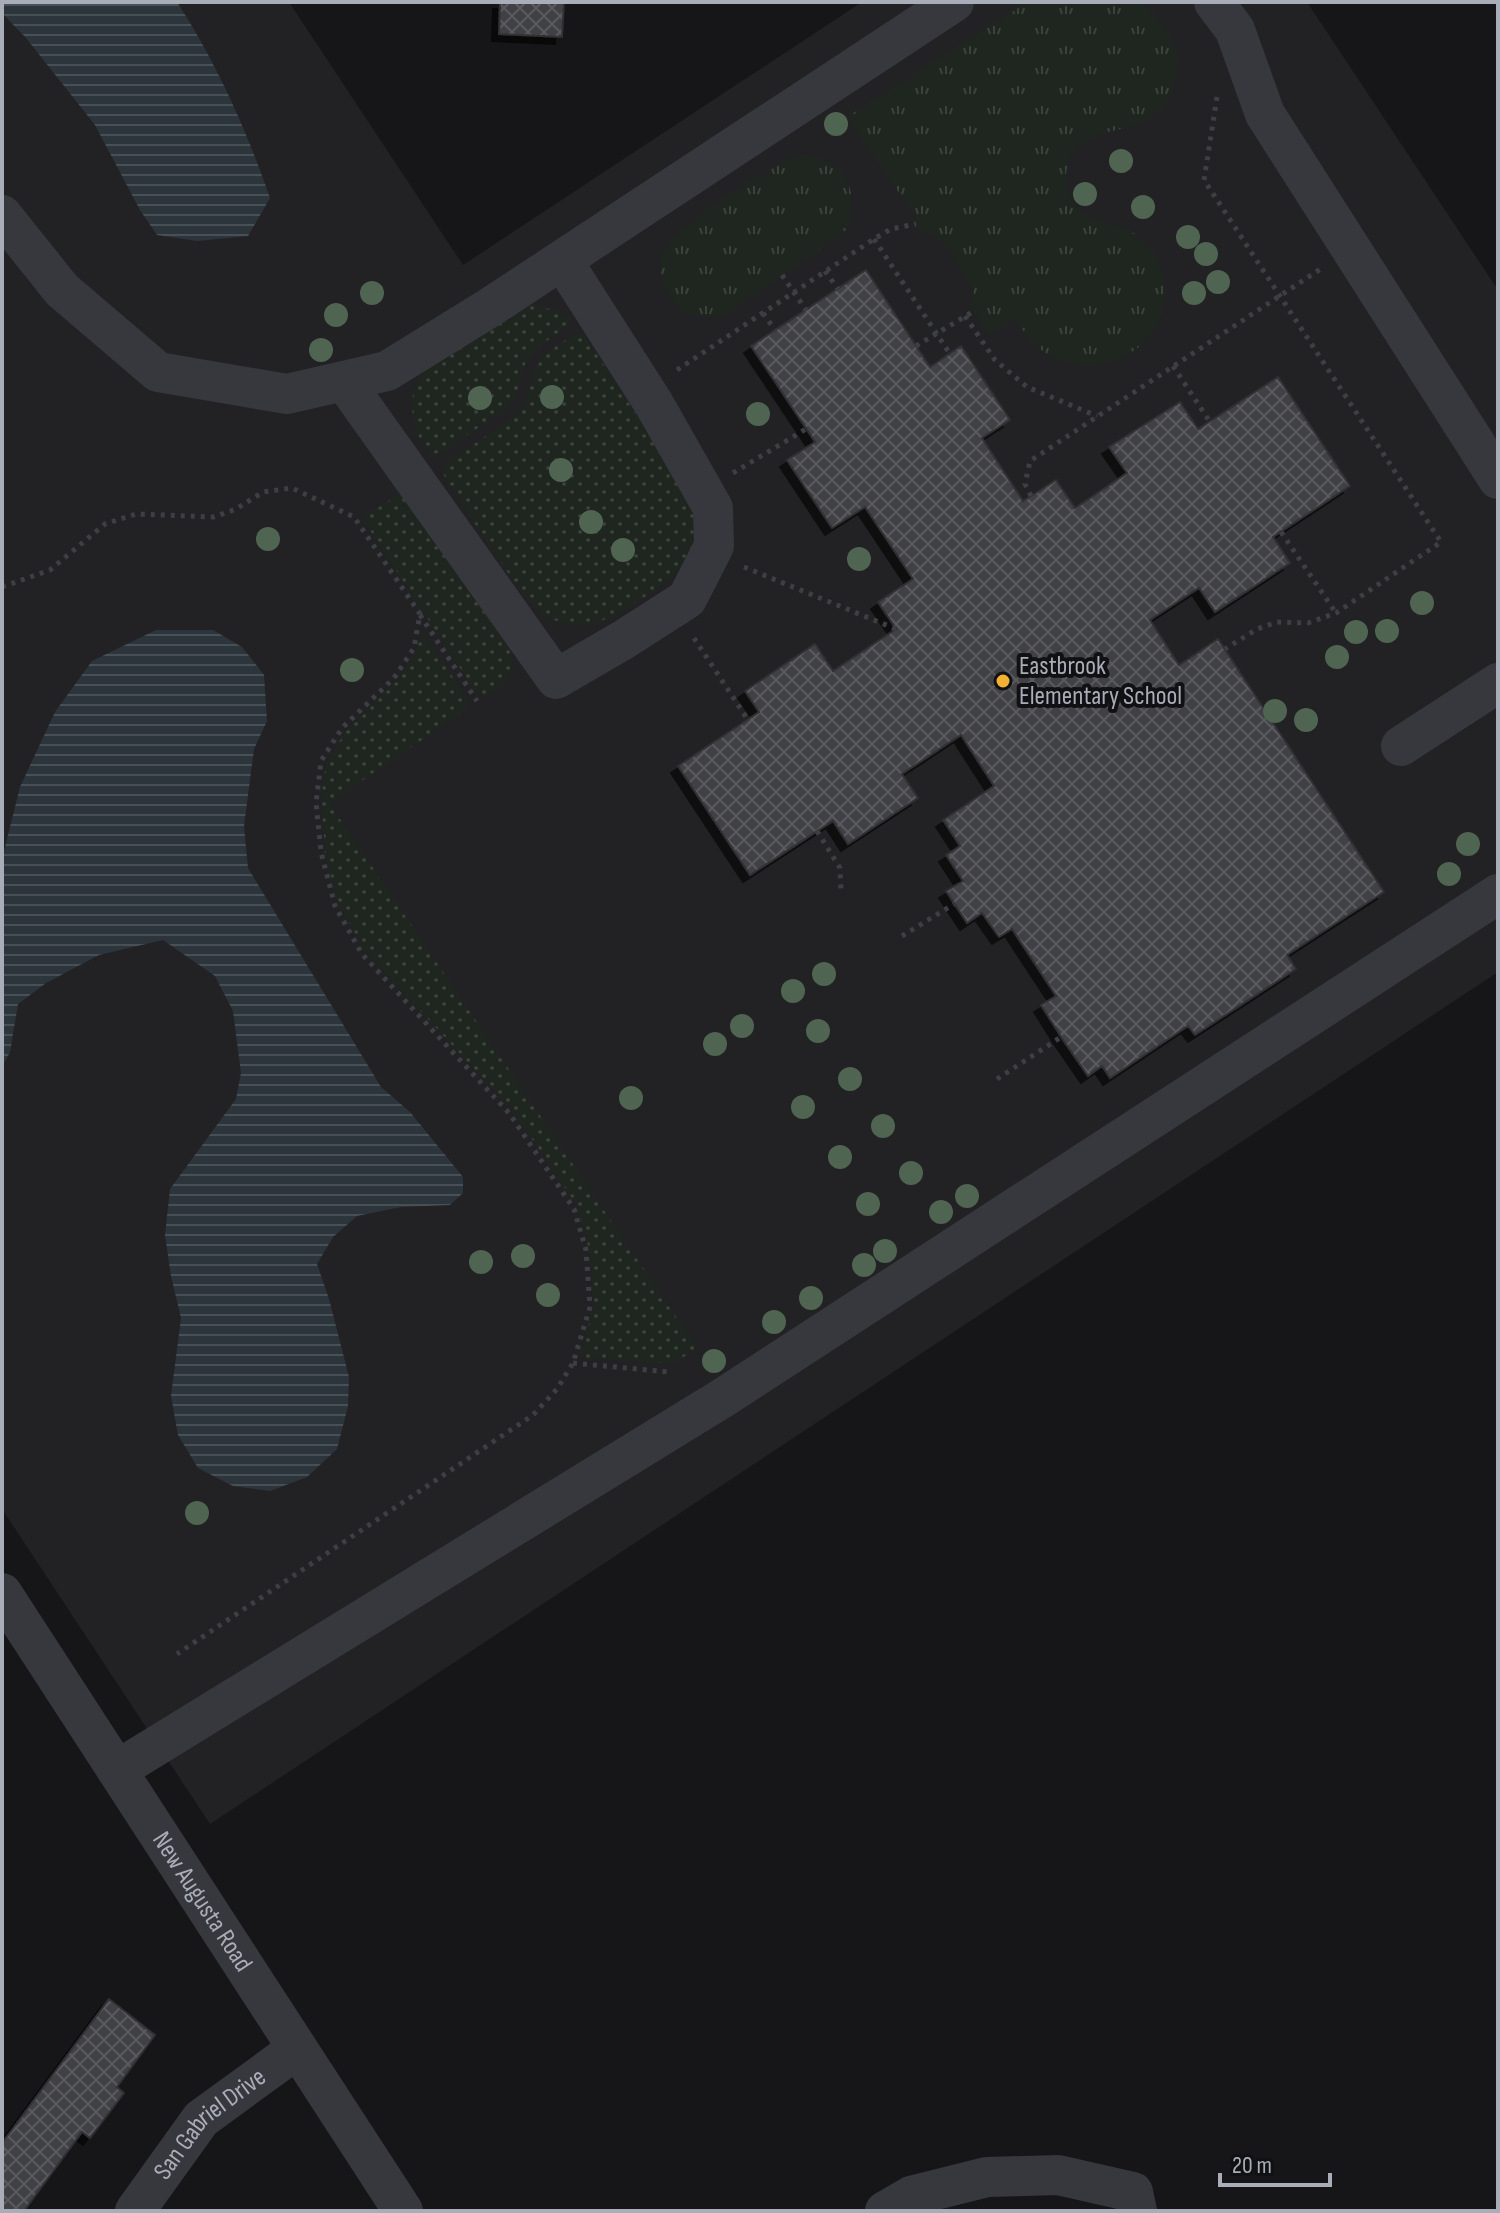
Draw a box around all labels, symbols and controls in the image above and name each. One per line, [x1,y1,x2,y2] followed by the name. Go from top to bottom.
[1019,651,1182,712] place label: Eastbrook Elementary School
[994,672,1012,690] marker: Eastbrook Elementary School
[146,1826,259,1977] street label: New Augusta Road
[147,2061,272,2186] street label: San Gabriel Drive
[1220,2137,1330,2187] scale bar
[1232,2151,1272,2180] text: 20 m

